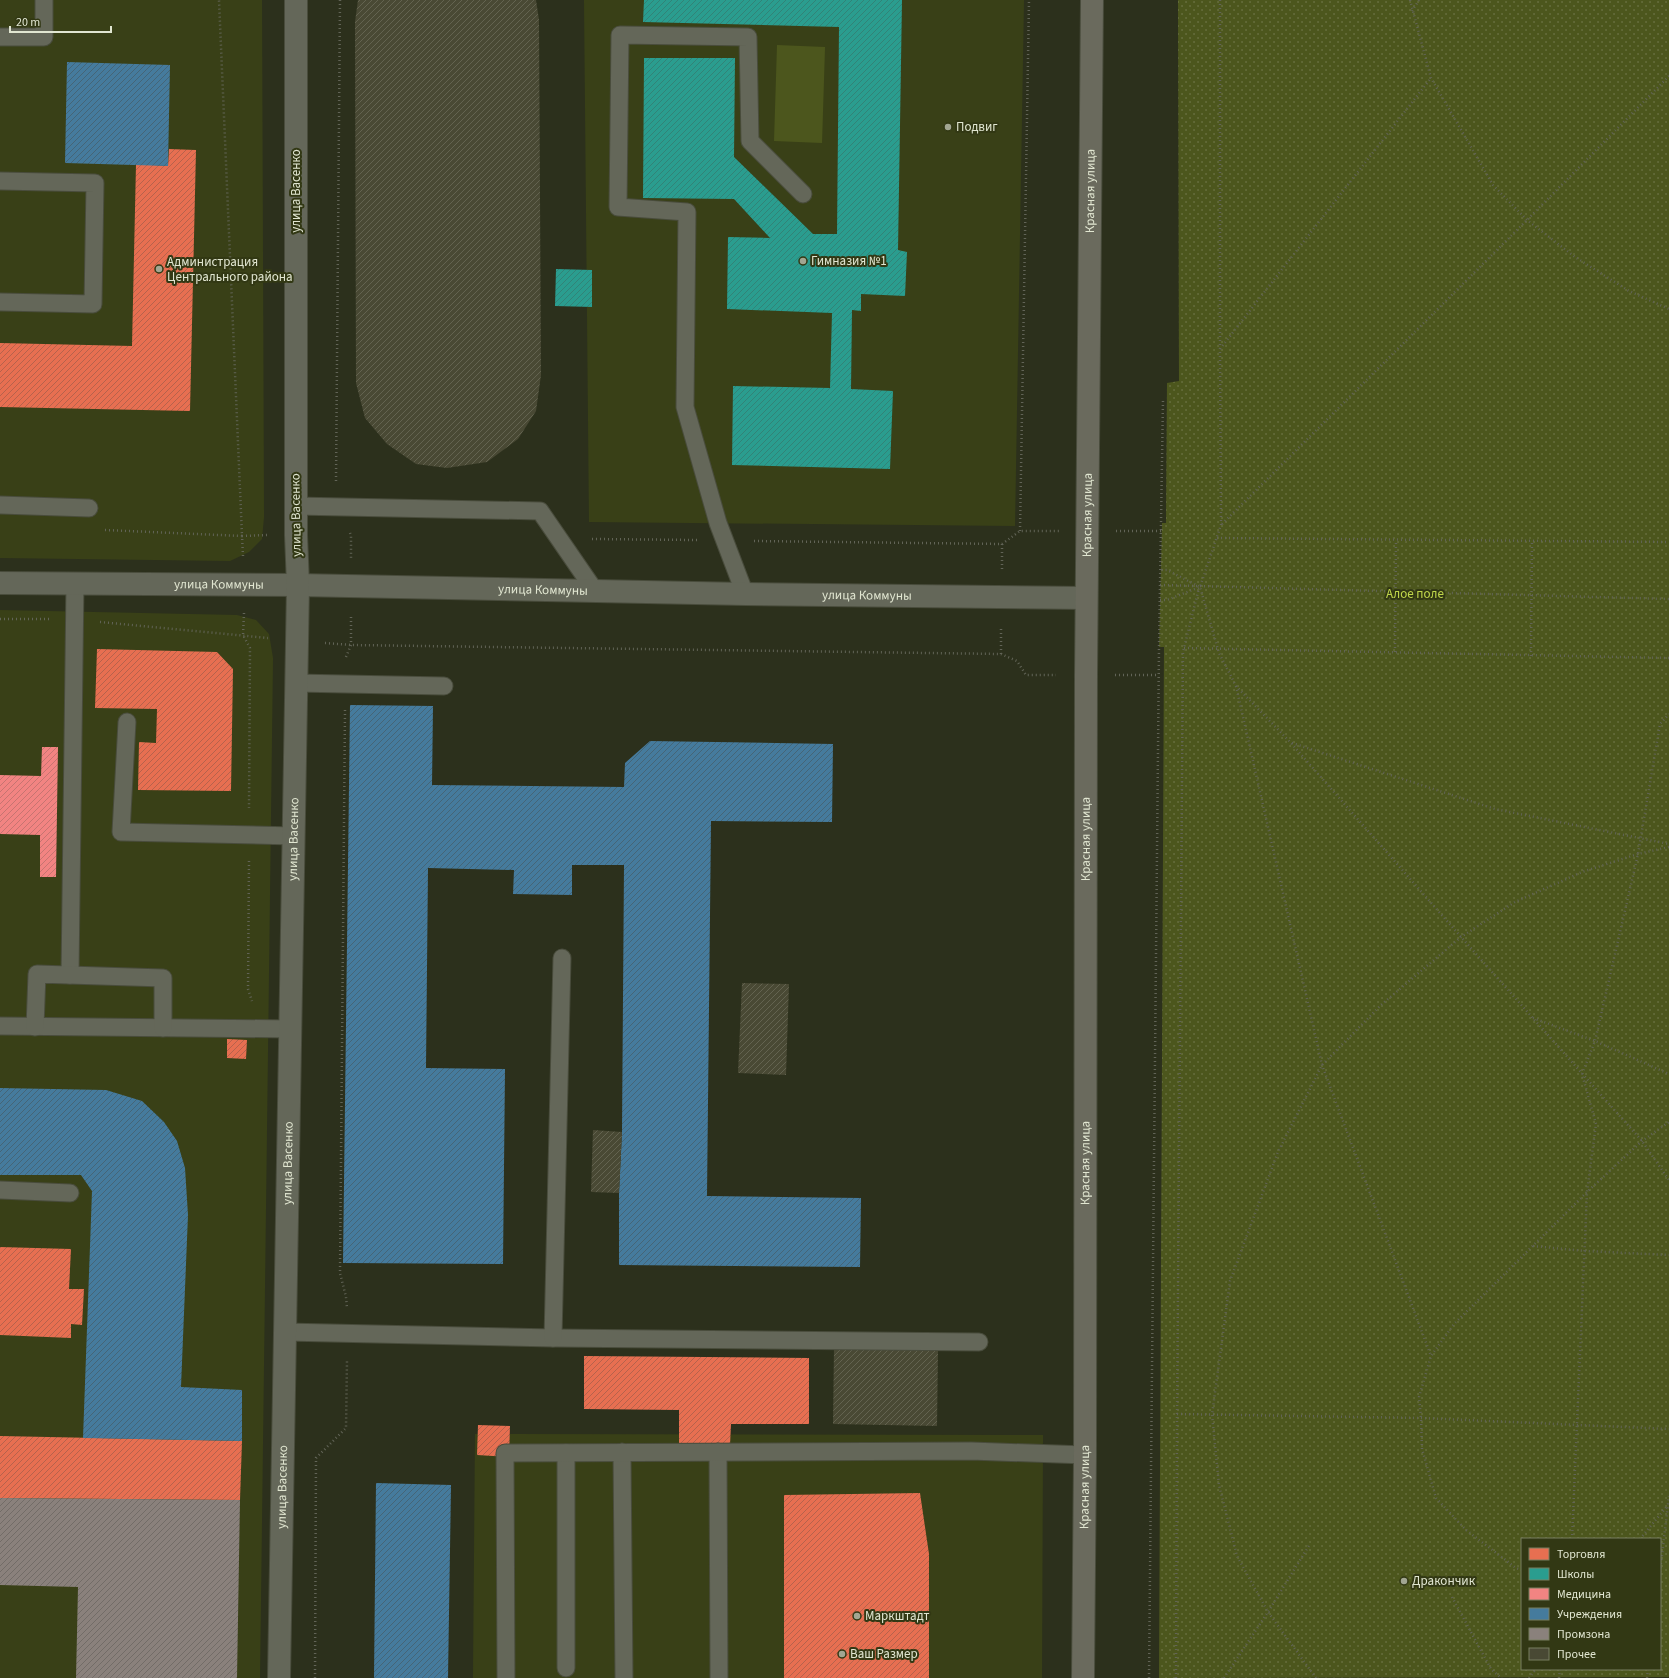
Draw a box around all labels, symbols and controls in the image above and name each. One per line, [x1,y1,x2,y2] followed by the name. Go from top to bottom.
[10,8,111,34] scale bar
[16,14,40,31] text: 20 m
[956,118,998,136] place label: Подвиг
[943,122,953,132] marker: Подвиг
[287,149,305,233] street label: улица Васенко
[1081,149,1100,233] street label: Красная улица
[811,252,887,270] place label: Гимназия №1
[167,253,293,286] place label: Администрация Центрального района
[798,256,808,266] marker: Гимназия №1
[154,264,164,274] marker: Администрация Центрального района
[286,473,306,557] street label: улица Васенко
[1078,473,1097,557] street label: Красная улица
[174,575,264,594] street label: улица Коммуны
[498,580,588,600] street label: улица Коммуны
[1386,585,1444,603] park label: Алое поле
[822,586,912,605] street label: улица Коммуны
[284,797,303,881] street label: улица Васенко
[1077,797,1095,881] street label: Красная улица
[278,1121,298,1205] street label: улица Васенко
[1076,1121,1094,1205] street label: Красная улица
[273,1445,292,1529] street label: улица Васенко
[1075,1445,1094,1529] street label: Красная улица
[1521,1538,1661,1670] legend
[1557,1546,1605,1563] text: Торговля
[1557,1566,1594,1583] text: Школы
[1412,1572,1476,1590] place label: Дракончик
[1399,1576,1409,1586] marker: Дракончик
[1557,1586,1611,1603] text: Медицина
[1557,1606,1622,1623] text: Учреждения
[865,1607,929,1625] place label: Маркштадт
[852,1611,862,1621] marker: Маркштадт
[1557,1626,1610,1643] text: Промзона
[850,1645,918,1663] place label: Ваш Размер
[1557,1646,1596,1663] text: Прочее
[837,1649,847,1659] marker: Ваш Размер

